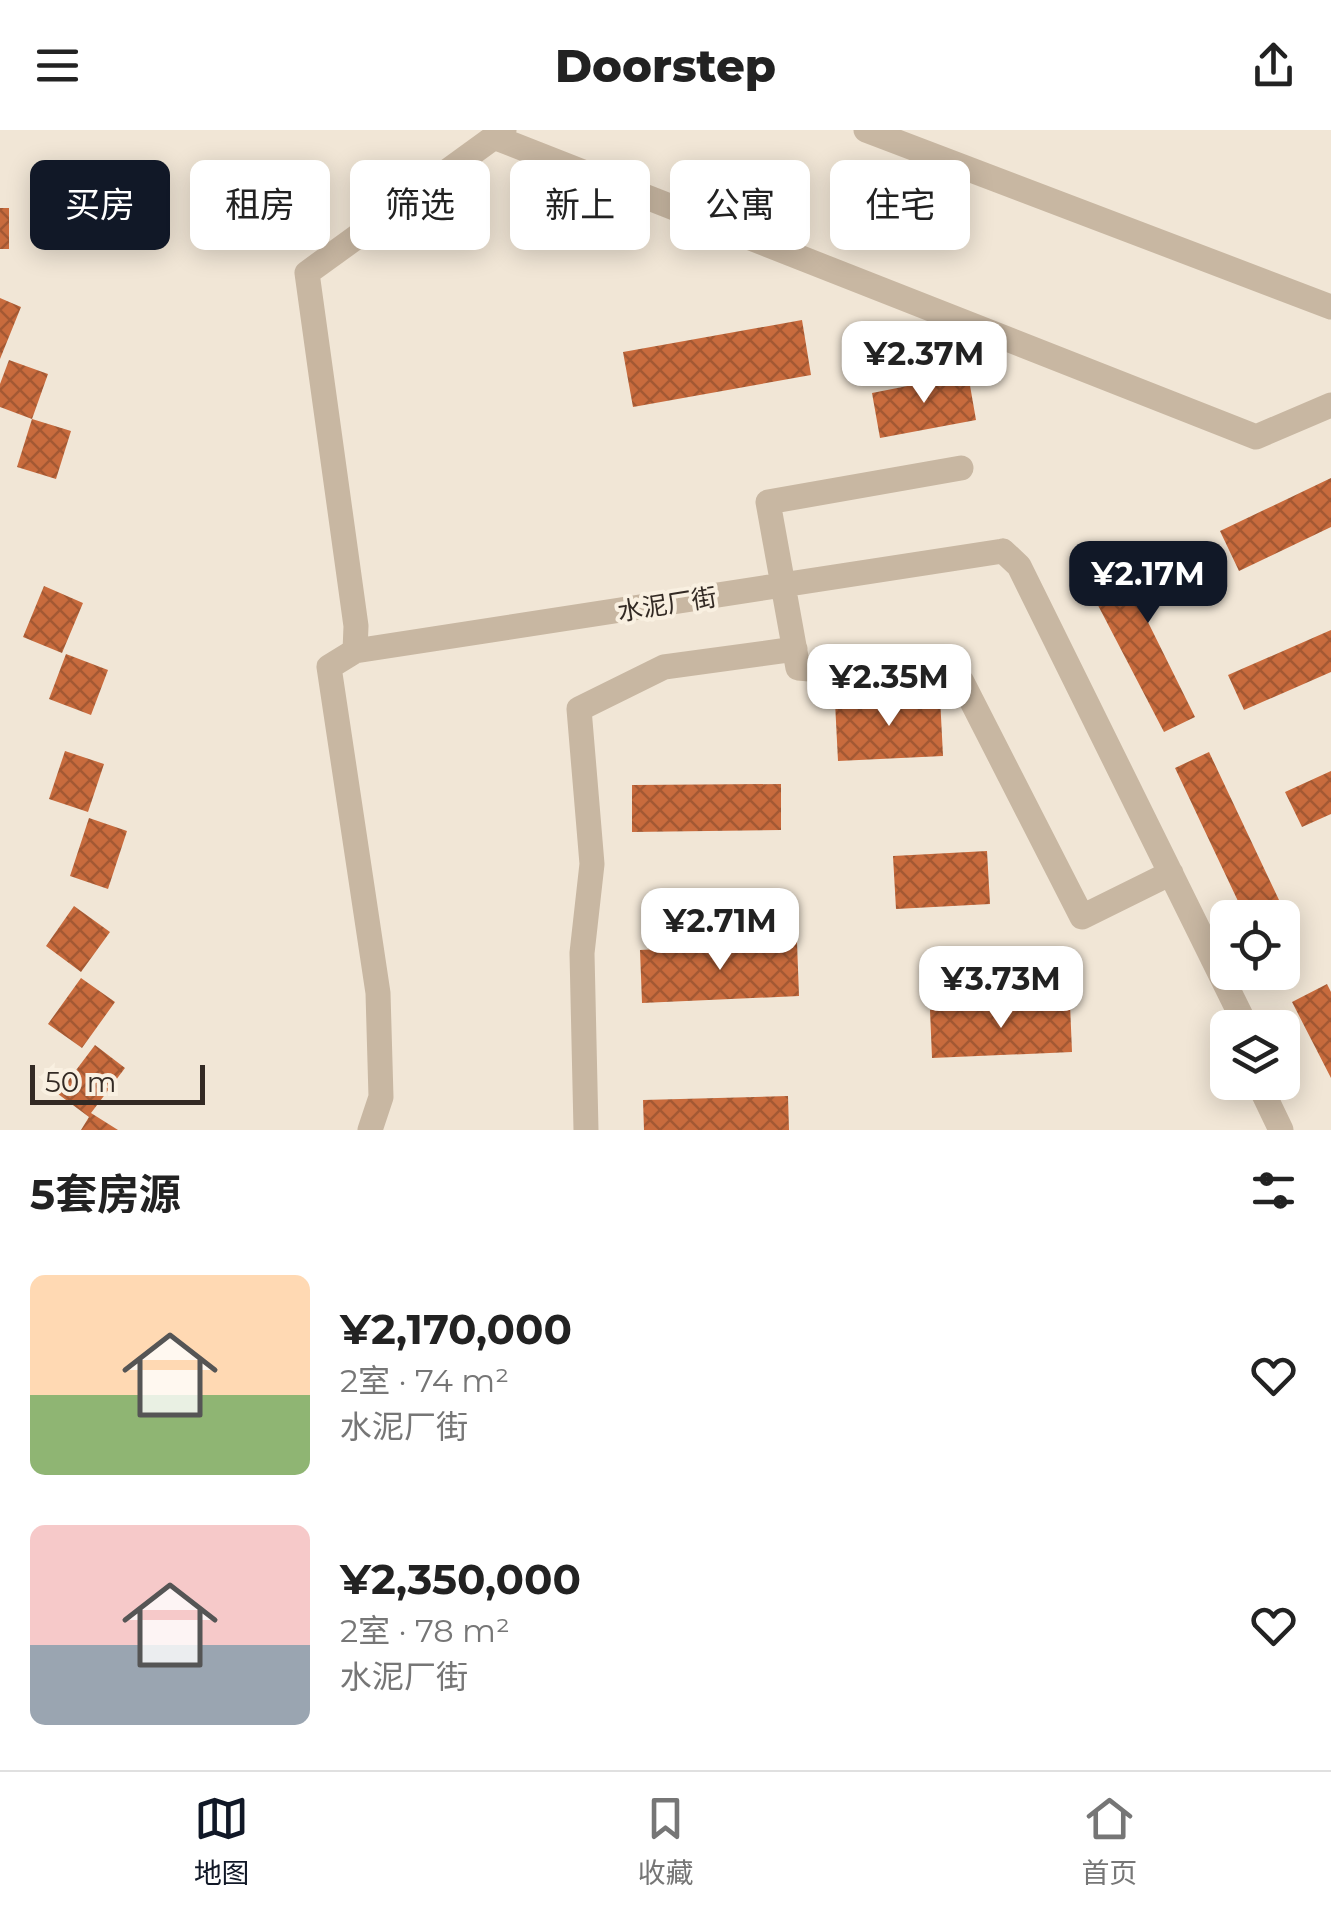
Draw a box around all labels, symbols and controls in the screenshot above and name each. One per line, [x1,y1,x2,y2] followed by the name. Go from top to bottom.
[30,38,85,93] icon: menu
[555,38,776,93] text: Doorstep
[1246,38,1301,93] icon: share
[30,160,170,250] chip: 买房
[190,160,330,250] chip: 租房
[350,160,490,250] chip: 筛选
[510,160,650,250] chip: 新上
[670,160,810,250] chip: 公寓
[830,160,970,250] chip: 住宅
[843,321,1005,406] pin: ¥2.37M
[864,334,984,373] text: ¥2.37M
[1067,541,1229,626] pin: ¥2.17M
[1091,554,1205,593] text: ¥2.17M
[615,581,719,627] street label: 水泥厂街
[808,644,970,729] pin: ¥2.35M
[829,657,949,696] text: ¥2.35M
[639,888,801,973] pin: ¥2.71M
[1210,900,1300,1100] map controls
[1210,900,1300,990] button: locate
[663,901,777,940] text: ¥2.71M
[920,946,1082,1031] pin: ¥3.73M
[941,959,1061,998] text: ¥3.73M
[1210,1010,1300,1100] button: layers
[30,1060,205,1104] scale bar
[45,1065,116,1099] text: 50 m
[1246,1163,1301,1218] icon: filters
[30,1168,181,1220] text: 5套房源
[340,1303,572,1355] text: ¥2,170,000
[110,1315,230,1435] icon: home
[1246,1348,1301,1403] icon: heart
[340,1361,509,1400] text: 2室 · 74 m²
[340,1407,468,1446] text: 水泥厂街
[340,1553,581,1605] text: ¥2,350,000
[110,1565,230,1685] icon: home
[1246,1598,1301,1653] icon: heart
[340,1611,510,1650] text: 2室 · 78 m²
[340,1657,468,1696] text: 水泥厂街
[194,1791,250,1891] tab: 地图
[637,1791,693,1891] tab: 收藏
[1081,1791,1137,1891] tab: 首页

